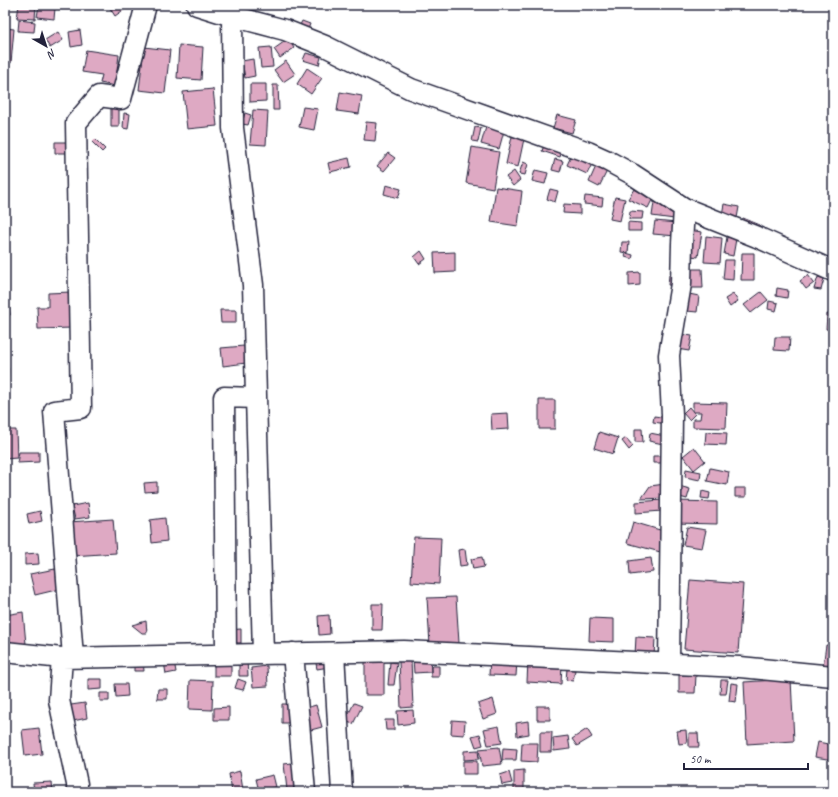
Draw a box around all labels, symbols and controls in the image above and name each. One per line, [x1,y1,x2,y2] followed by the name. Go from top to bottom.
[26,26,66,66] north arrow
[44,46,59,63] text: N
[684,745,808,771] scale bar
[690,751,712,767] text: 50 m

